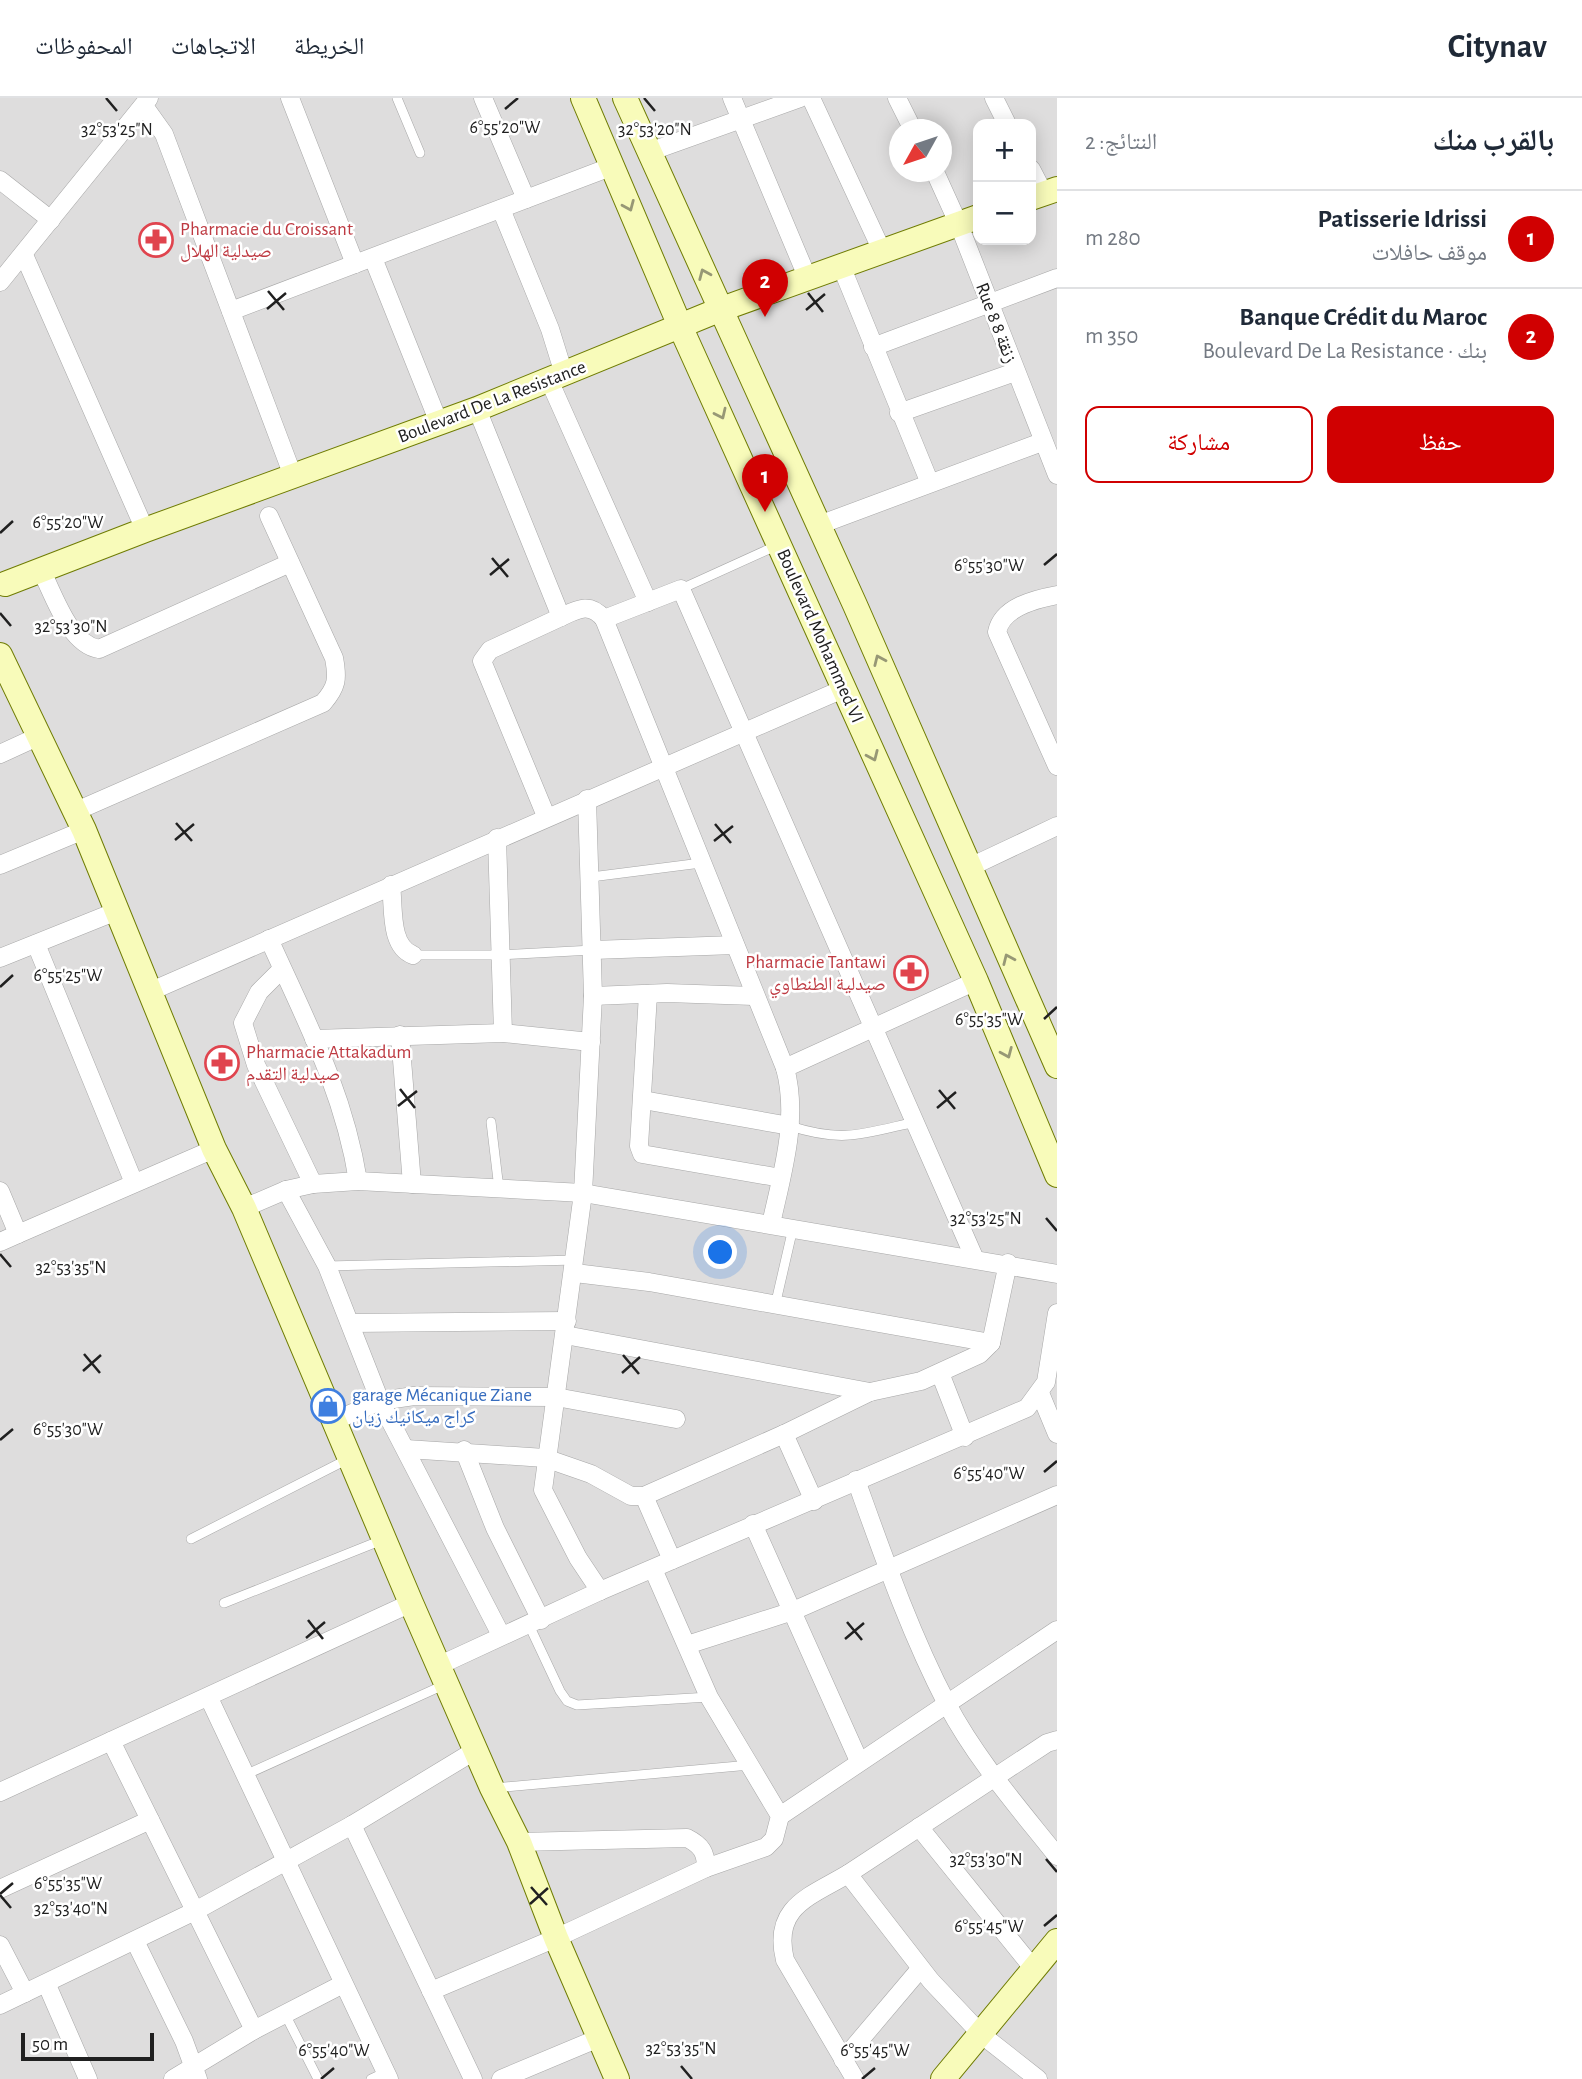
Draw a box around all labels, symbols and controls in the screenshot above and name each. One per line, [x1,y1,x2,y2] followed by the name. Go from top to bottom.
[1448,31,1547,64] text: Citynav
[35,35,133,59] text: المحفوظات
[171,35,256,59] text: الاتجاهات
[294,35,365,59] text: الخريطة
[470,119,540,137] text: 6°55'20"W
[889,119,952,182] north arrow
[973,119,1036,245] map controls
[973,119,1036,182] button: +
[81,121,153,139] text: 32°53'25"N
[618,121,692,139] text: 32°53'20"N
[1432,126,1554,156] text: بالقرب منك
[1085,131,1157,154] text: النتائج: 2
[973,182,1036,245] button: −
[621,199,635,211] one-way arrow
[1317,206,1487,232] text: Patisserie Idrissi
[180,220,353,262] place label: Pharmacie du Croissant صيدلية الهلال
[137,221,175,259] pharmacy icon: Pharmacie du Croissant صيدلية الهلال
[1085,227,1141,250] text: 280 m
[1527,227,1535,250] text: 1
[1372,242,1487,265] text: موقف حافلات
[742,259,788,317] pin: 2
[699,269,713,281] one-way arrow
[971,280,1020,366] street label: Rue 8 8 زنقة
[1239,304,1487,330] text: Banque Crédit du Maroc
[1085,325,1138,348] text: 350 m
[1526,325,1536,348] text: 2
[1202,340,1487,363] text: بنك · Boulevard De La Resistance
[395,357,589,447] street label: Boulevard De La Resistance
[1085,406,1313,483] button: مشاركة
[1327,406,1554,483] button: حفظ
[712,407,726,419] one-way arrow
[742,454,788,512] pin: 1
[33,514,103,532] text: 6°55'20"W
[773,546,867,726] street label: Boulevard Mohammed VI
[954,557,1024,575] text: 6°55'30"W
[34,618,108,636] text: 32°53'30"N
[873,655,887,668] one-way arrow
[865,749,879,761] one-way arrow
[745,953,886,998] place label: Pharmacie Tantawi صيدلية الطنطاوي
[892,954,930,992] pharmacy icon: Pharmacie Tantawi صيدلية الطنطاوي
[1002,954,1016,966] one-way arrow
[34,967,102,985] text: 6°55'25"W
[955,1011,1023,1029] text: 6°55'35"W
[246,1043,411,1087] place label: Pharmacie Attakadum صيدلية التقدم
[203,1044,241,1082] pharmacy icon: Pharmacie Attakadum صيدلية التقدم
[998,1046,1012,1058] one-way arrow
[950,1210,1022,1228] text: 32°53'25"N
[703,1235,737,1269] your location
[35,1259,107,1277] text: 32°53'35"N
[352,1386,532,1428] place label: garage Mécanique Ziane كراج ميكانيك زيان
[309,1387,347,1425] shop icon: garage Mécanique Ziane كراج ميكانيك زيان
[33,1421,103,1439] text: 6°55'30"W
[953,1465,1025,1483] text: 6°55'40"W
[949,1851,1023,1869] text: 32°53'30"N
[34,1875,102,1893] text: 6°55'35"W
[34,1900,108,1918] text: 32°53'40"N
[954,1918,1024,1936] text: 6°55'45"W
[21,2030,154,2062] scale bar
[32,2035,68,2054] text: 50 m
[645,2040,717,2058] text: 32°53'35"N
[298,2042,370,2060] text: 6°55'40"W
[840,2042,910,2060] text: 6°55'45"W

